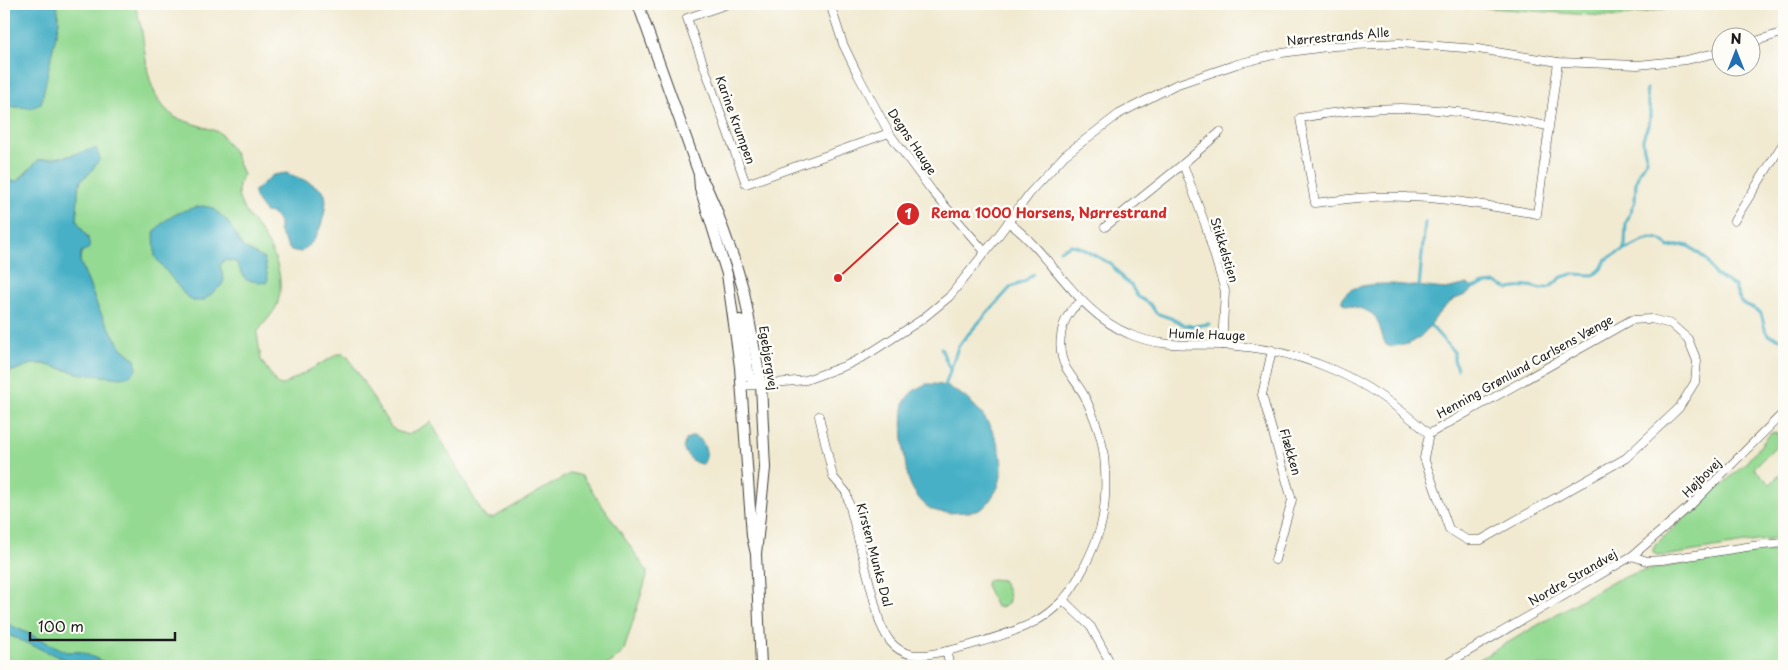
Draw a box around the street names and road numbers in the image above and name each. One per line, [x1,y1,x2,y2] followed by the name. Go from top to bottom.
[1286,23,1390,49] street label: Nørrestrands Alle
[712,73,760,166] street label: Karine Krumpen
[884,105,942,178] street label: Degns Hauge
[1207,215,1243,285] street label: Stikkelstien
[1433,310,1616,422] street label: Henning Grønlund Carlsens Vænge
[755,324,783,391] street label: Egebjergvej
[1168,324,1246,344] street label: Humle Hauge
[1276,426,1306,477] street label: Flækken
[1678,454,1725,501] street label: Højbovej
[852,501,897,609] street label: Kirsten Munks Dal
[1525,544,1620,610] street label: Nordre Strandvej

